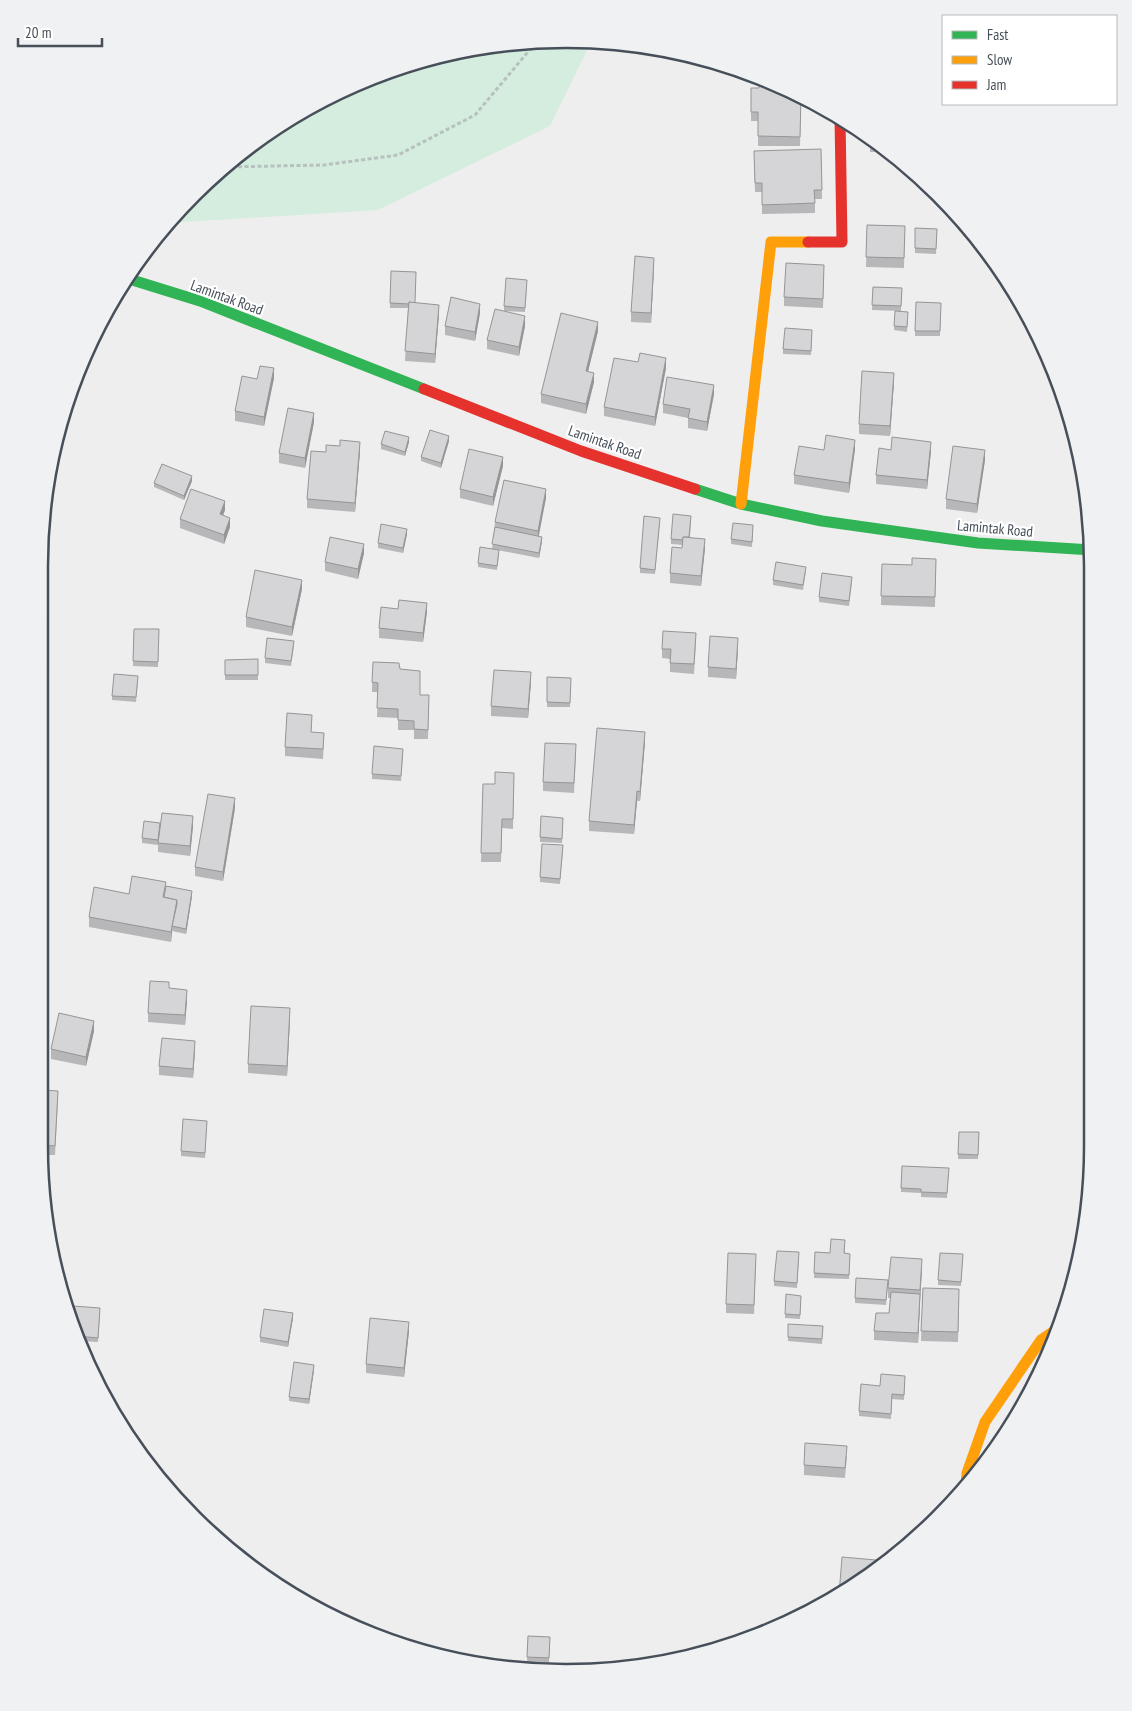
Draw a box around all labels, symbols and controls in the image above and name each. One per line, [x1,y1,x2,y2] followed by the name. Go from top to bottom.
[18,15,101,47] scale bar
[942,15,1117,105] legend
[25,23,51,42] text: 20 m
[987,25,1008,44] text: Fast
[987,50,1012,69] text: Slow
[986,75,1006,94] text: Jam
[188,275,266,319] street label: Lamintak Road
[566,421,644,463] street label: Lamintak Road
[956,515,1034,541] street label: Lamintak Road

